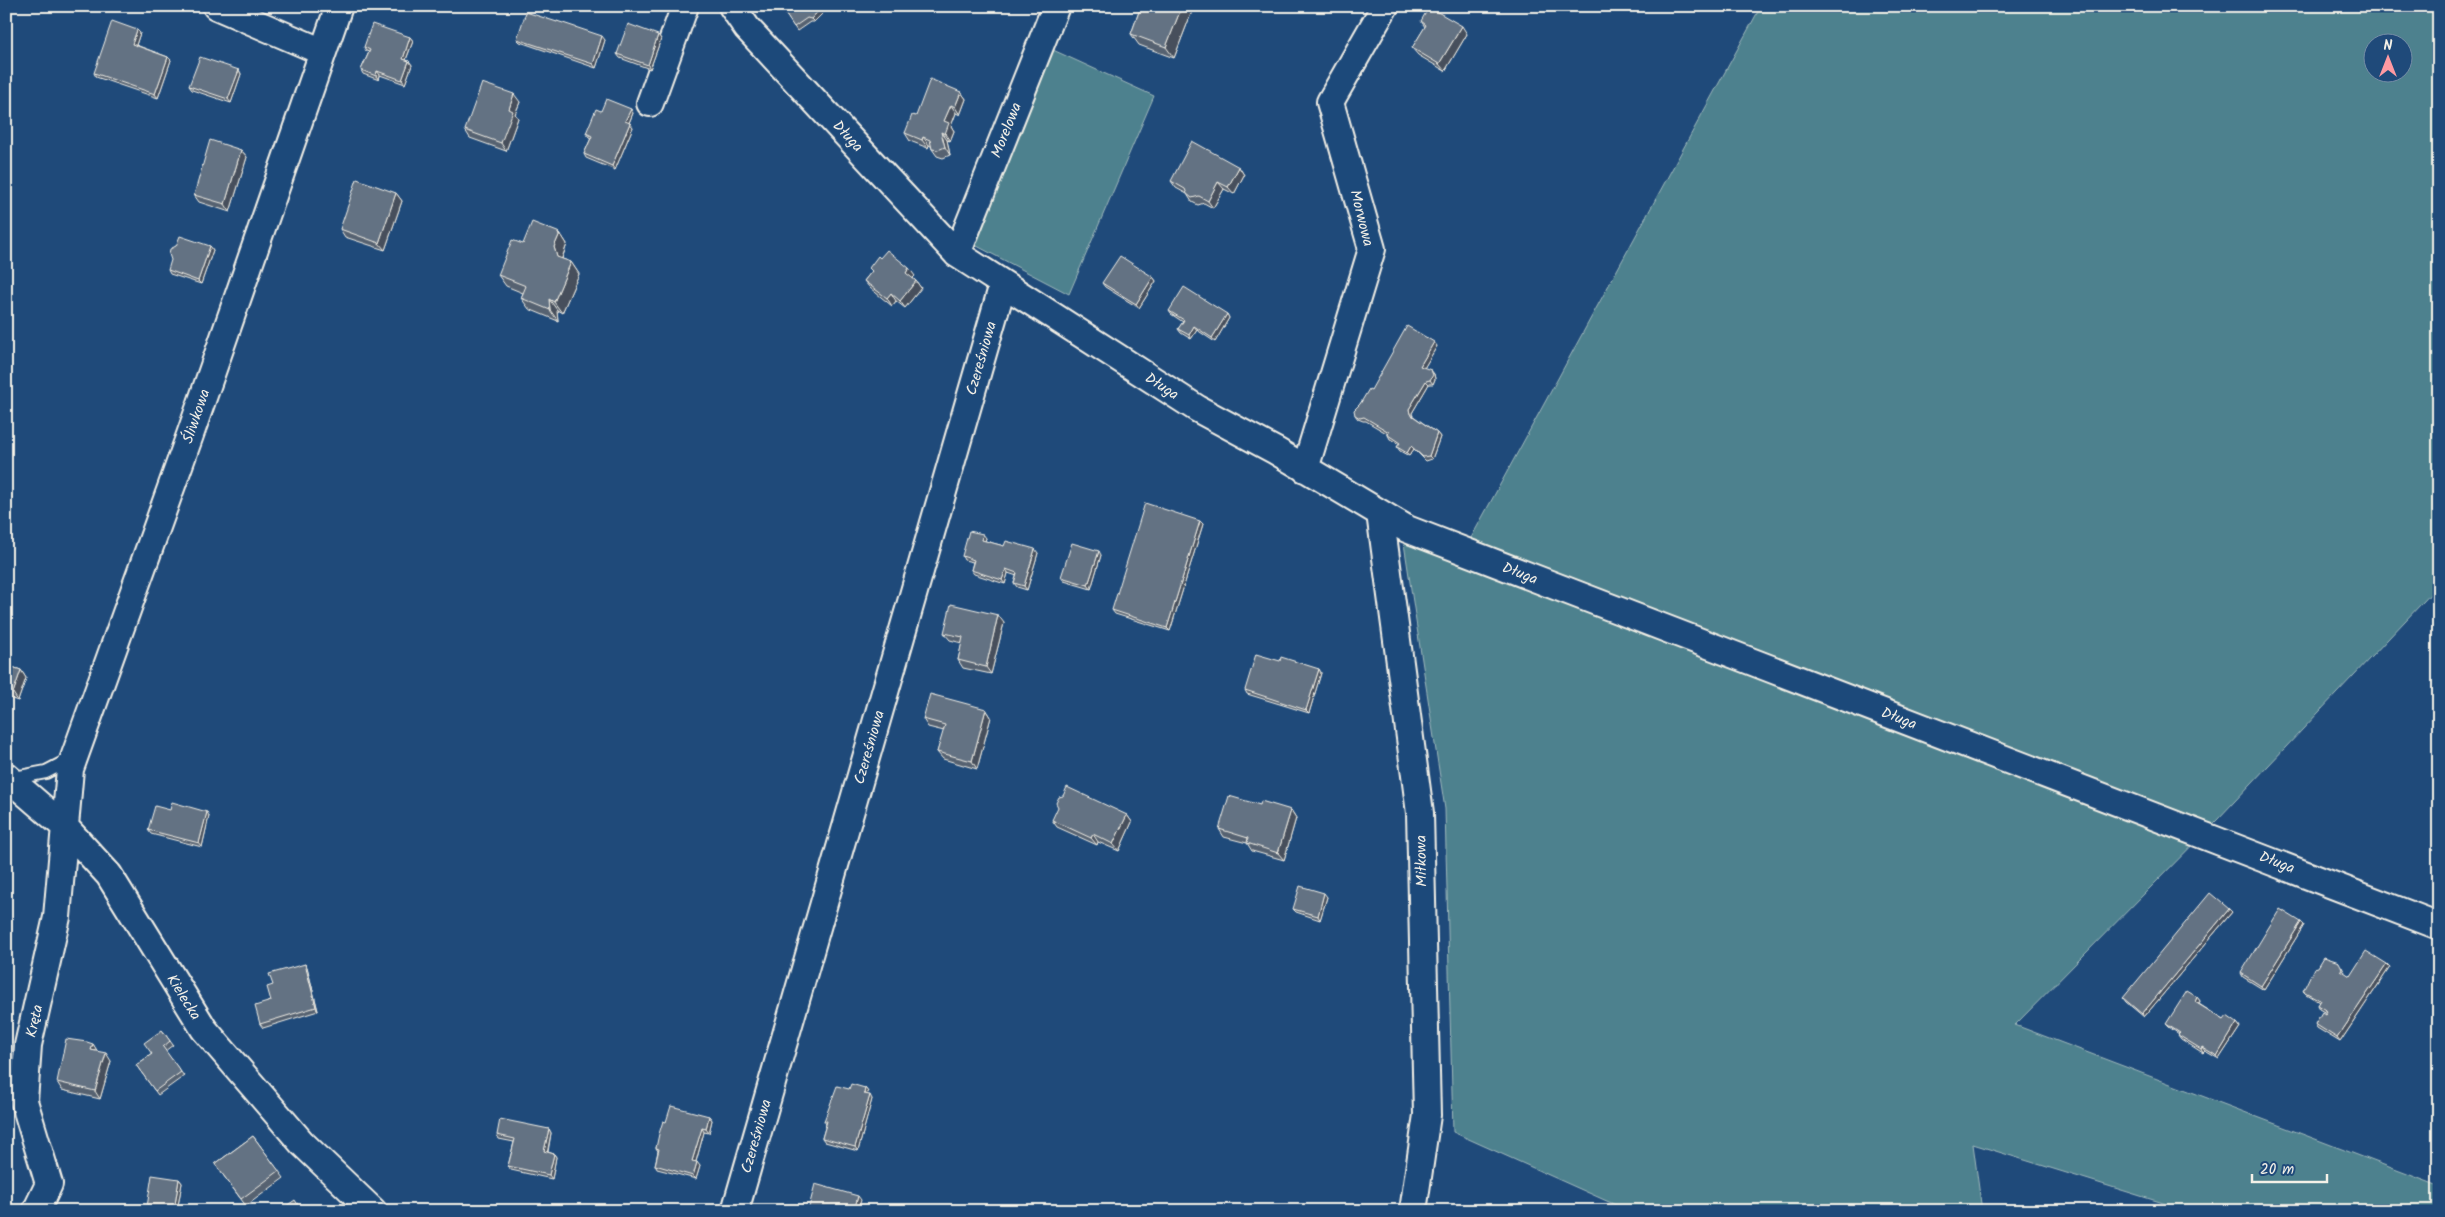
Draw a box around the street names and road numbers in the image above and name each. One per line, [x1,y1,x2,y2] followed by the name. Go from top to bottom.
[985,99,1029,162] street label: Morelowa
[826,115,868,158] street label: Długa
[1342,187,1380,249] street label: Morwowa
[960,318,1004,398] street label: Czereśniowa
[1140,367,1183,407] street label: Długa
[176,386,217,447] street label: Śliwkowa
[1498,556,1541,592] street label: Długa
[1877,701,1920,737] street label: Długa
[848,707,892,787] street label: Czereśniowa
[1410,835,1434,887] street label: Miłkowa
[2255,845,2298,881] street label: Długa
[160,970,207,1025] street label: Kielecka
[20,1002,50,1040] street label: Kręta
[735,1096,779,1176] street label: Czereśniowa

